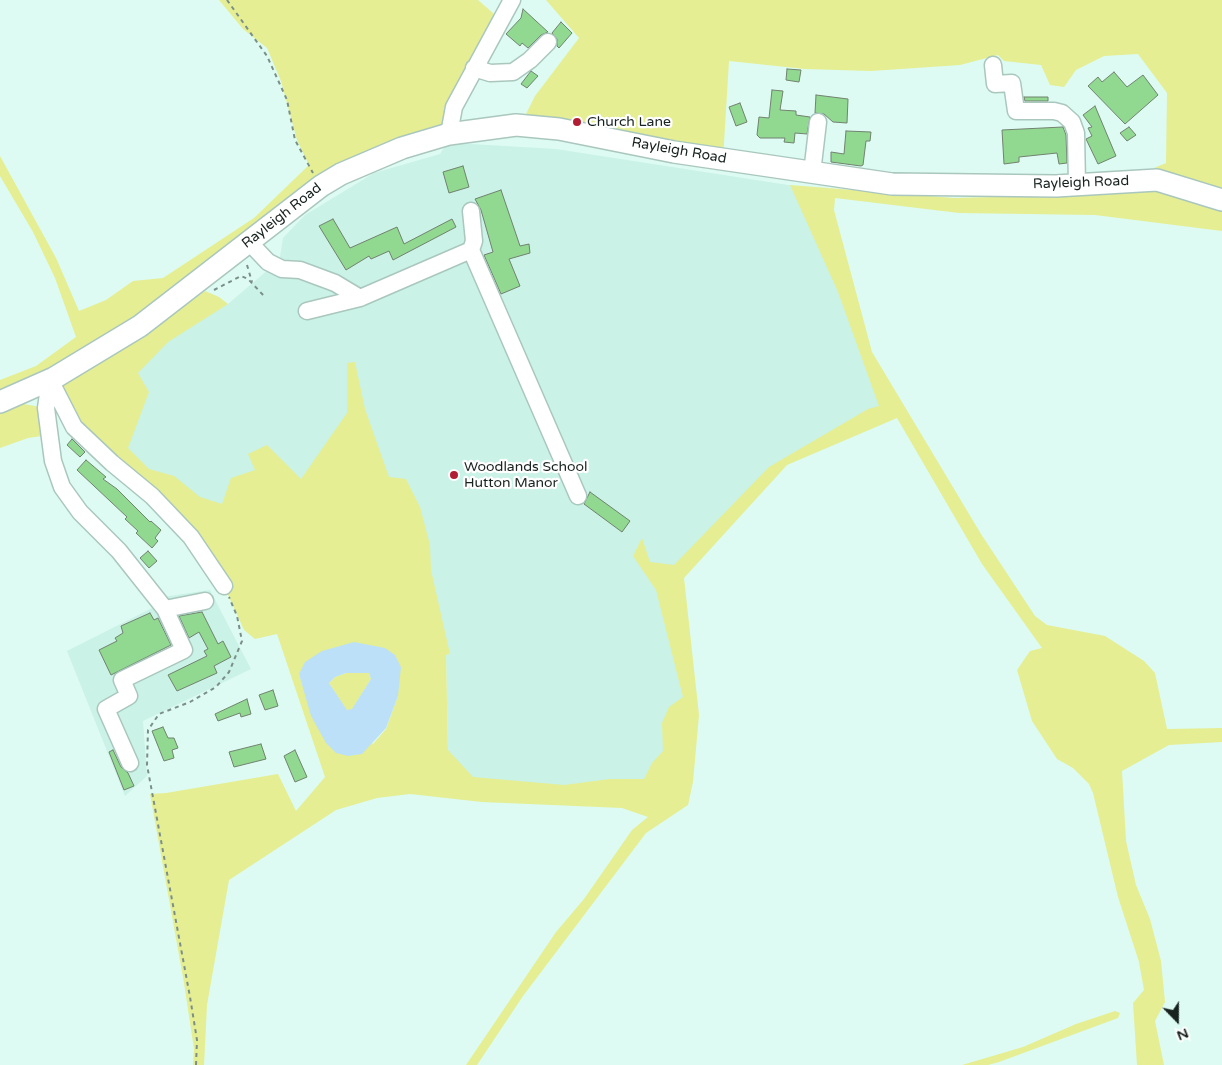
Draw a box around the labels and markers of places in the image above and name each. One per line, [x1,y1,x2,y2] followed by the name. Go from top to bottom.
[587,114,671,130] place label: Church Lane
[571,116,583,128] marker: Church Lane
[464,459,588,492] place label: Woodlands School Hutton Manor
[448,469,460,481] marker: Woodlands School Hutton Manor

